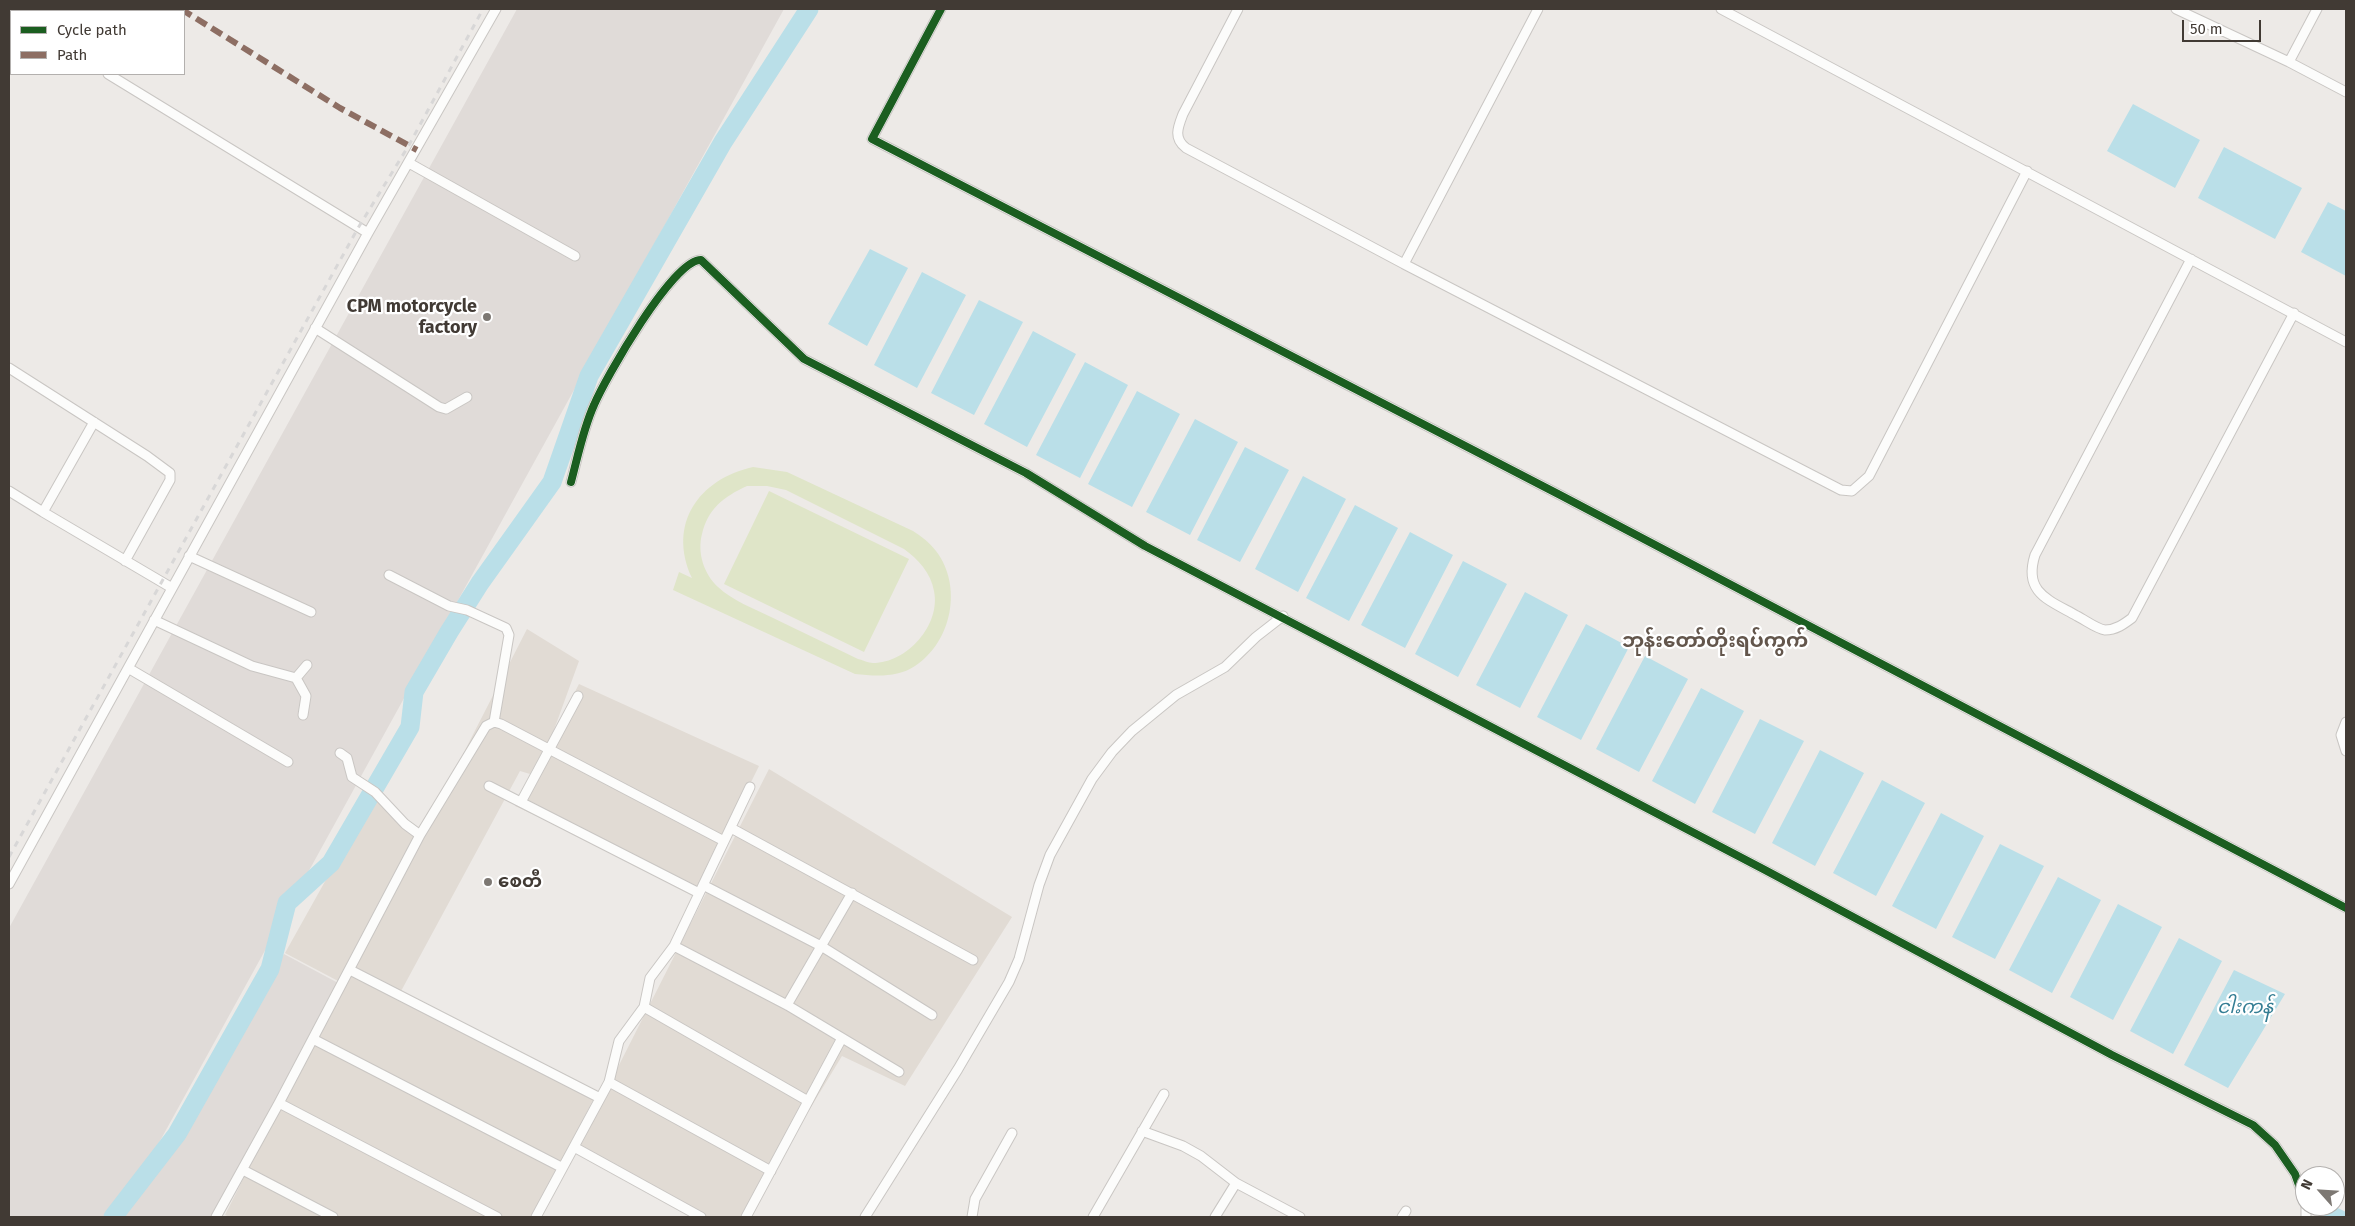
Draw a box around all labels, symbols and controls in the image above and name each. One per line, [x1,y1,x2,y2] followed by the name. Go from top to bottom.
[10,10,185,75] legend
[2185,10,2264,42] scale bar
[2190,20,2223,38] text: 50 m
[57,21,127,39] text: Cycle path
[57,46,87,64] text: Path
[347,296,477,338] place label: CPM motorcycle factory
[481,311,493,323] marker: CPM motorcycle factory
[1622,629,1808,653] district label: ဘုန်းတော်တိုးရပ်ကွက်
[498,871,542,893] place label: စေတီ
[482,876,494,888] marker: စေတီ
[2217,997,2273,1019] water label: ငါးကန်
[2295,1166,2345,1216] north arrow
[2297,1177,2317,1193] text: N

